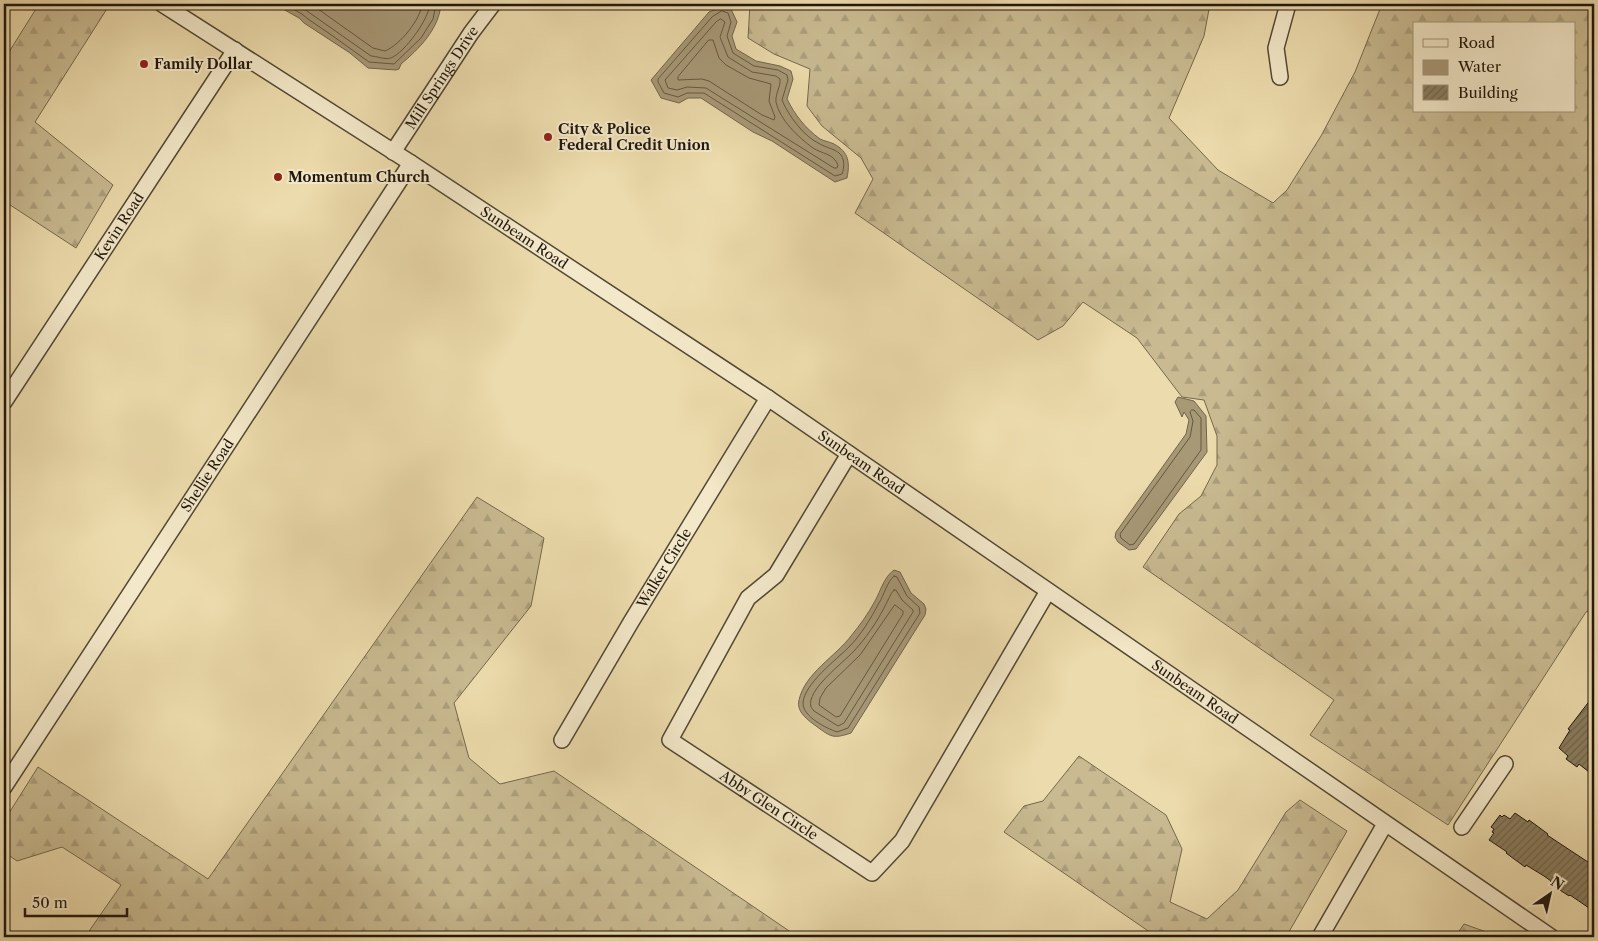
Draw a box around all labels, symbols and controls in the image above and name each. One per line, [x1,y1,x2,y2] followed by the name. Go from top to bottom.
[401,22,482,133] street label: Mill Springs Drive
[1413,22,1576,112] legend
[1458,33,1495,52] text: Road
[154,55,253,73] place label: Family Dollar
[1457,57,1502,76] text: Water
[138,58,150,70] marker: Family Dollar
[1458,83,1518,102] text: Building
[558,120,711,154] place label: City & Police Federal Credit Union
[542,131,554,143] marker: City & Police Federal Credit Union
[288,168,430,186] place label: Momentum Church
[272,171,284,183] marker: Momentum Church
[91,189,148,264] street label: Kevin Road
[477,202,572,273] street label: Sunbeam Road
[815,426,908,498] street label: Sunbeam Road
[177,435,238,515] street label: Shellie Road
[632,525,695,612] street label: Walker Circle
[1148,656,1242,728] street label: Sunbeam Road
[716,766,822,844] street label: Abby Glen Circle
[1526,868,1576,918] north arrow
[1547,872,1567,894] text: N
[25,886,128,918] scale bar
[32,893,68,912] text: 50 m

